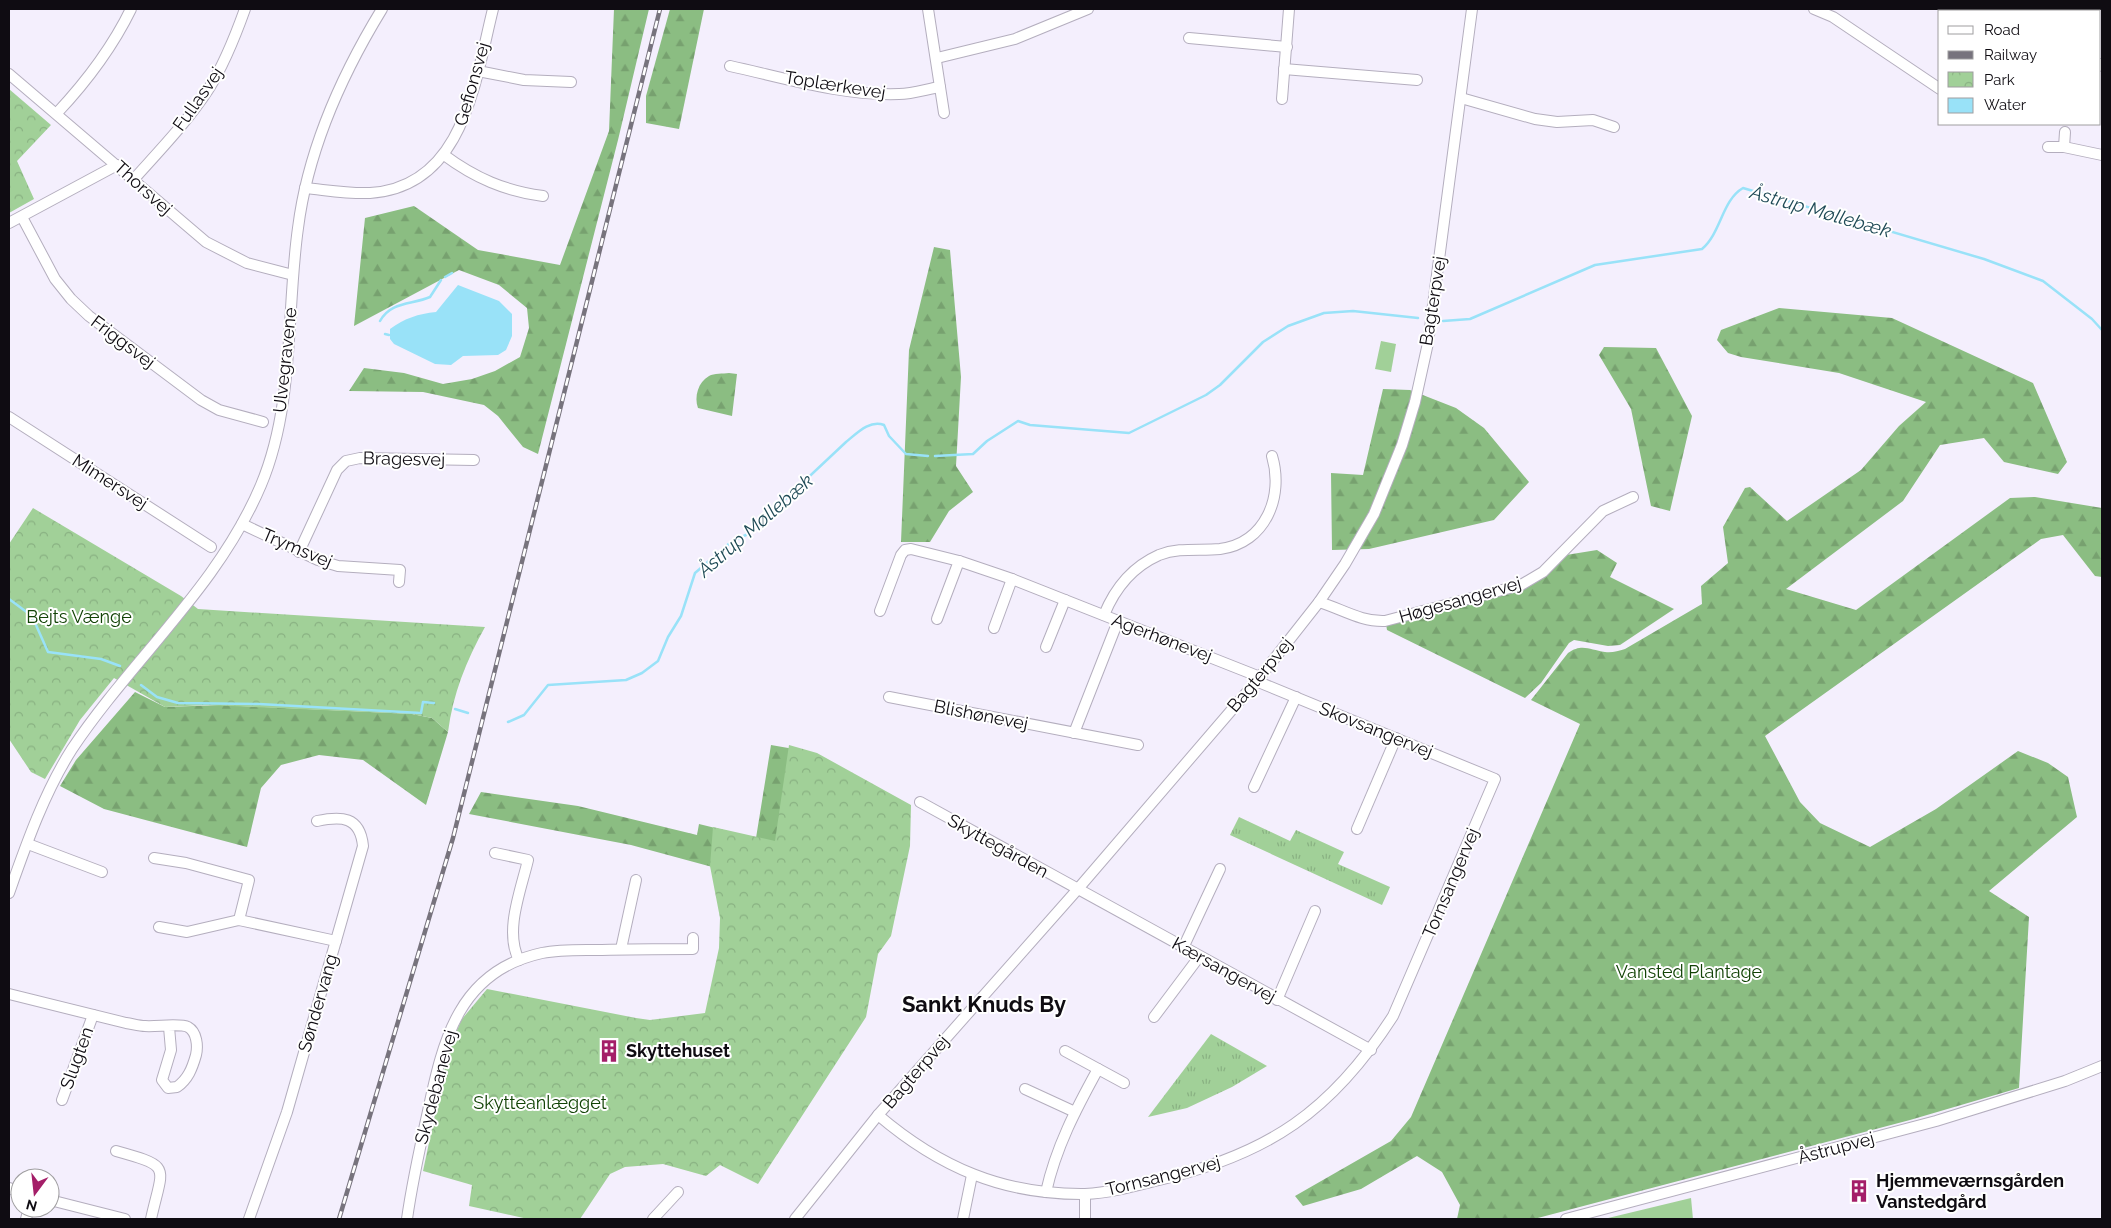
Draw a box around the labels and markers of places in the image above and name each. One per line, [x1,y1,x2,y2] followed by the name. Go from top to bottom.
[596,1038,622,1064] building icon: Skyttehuset
[626,1040,730,1061] place label: Skyttehuset
[1876,1170,2064,1212] place label: Hjemmeværnsgården Vanstedgård
[1846,1178,1872,1204] building icon: Hjemmeværnsgården Vanstedgård

